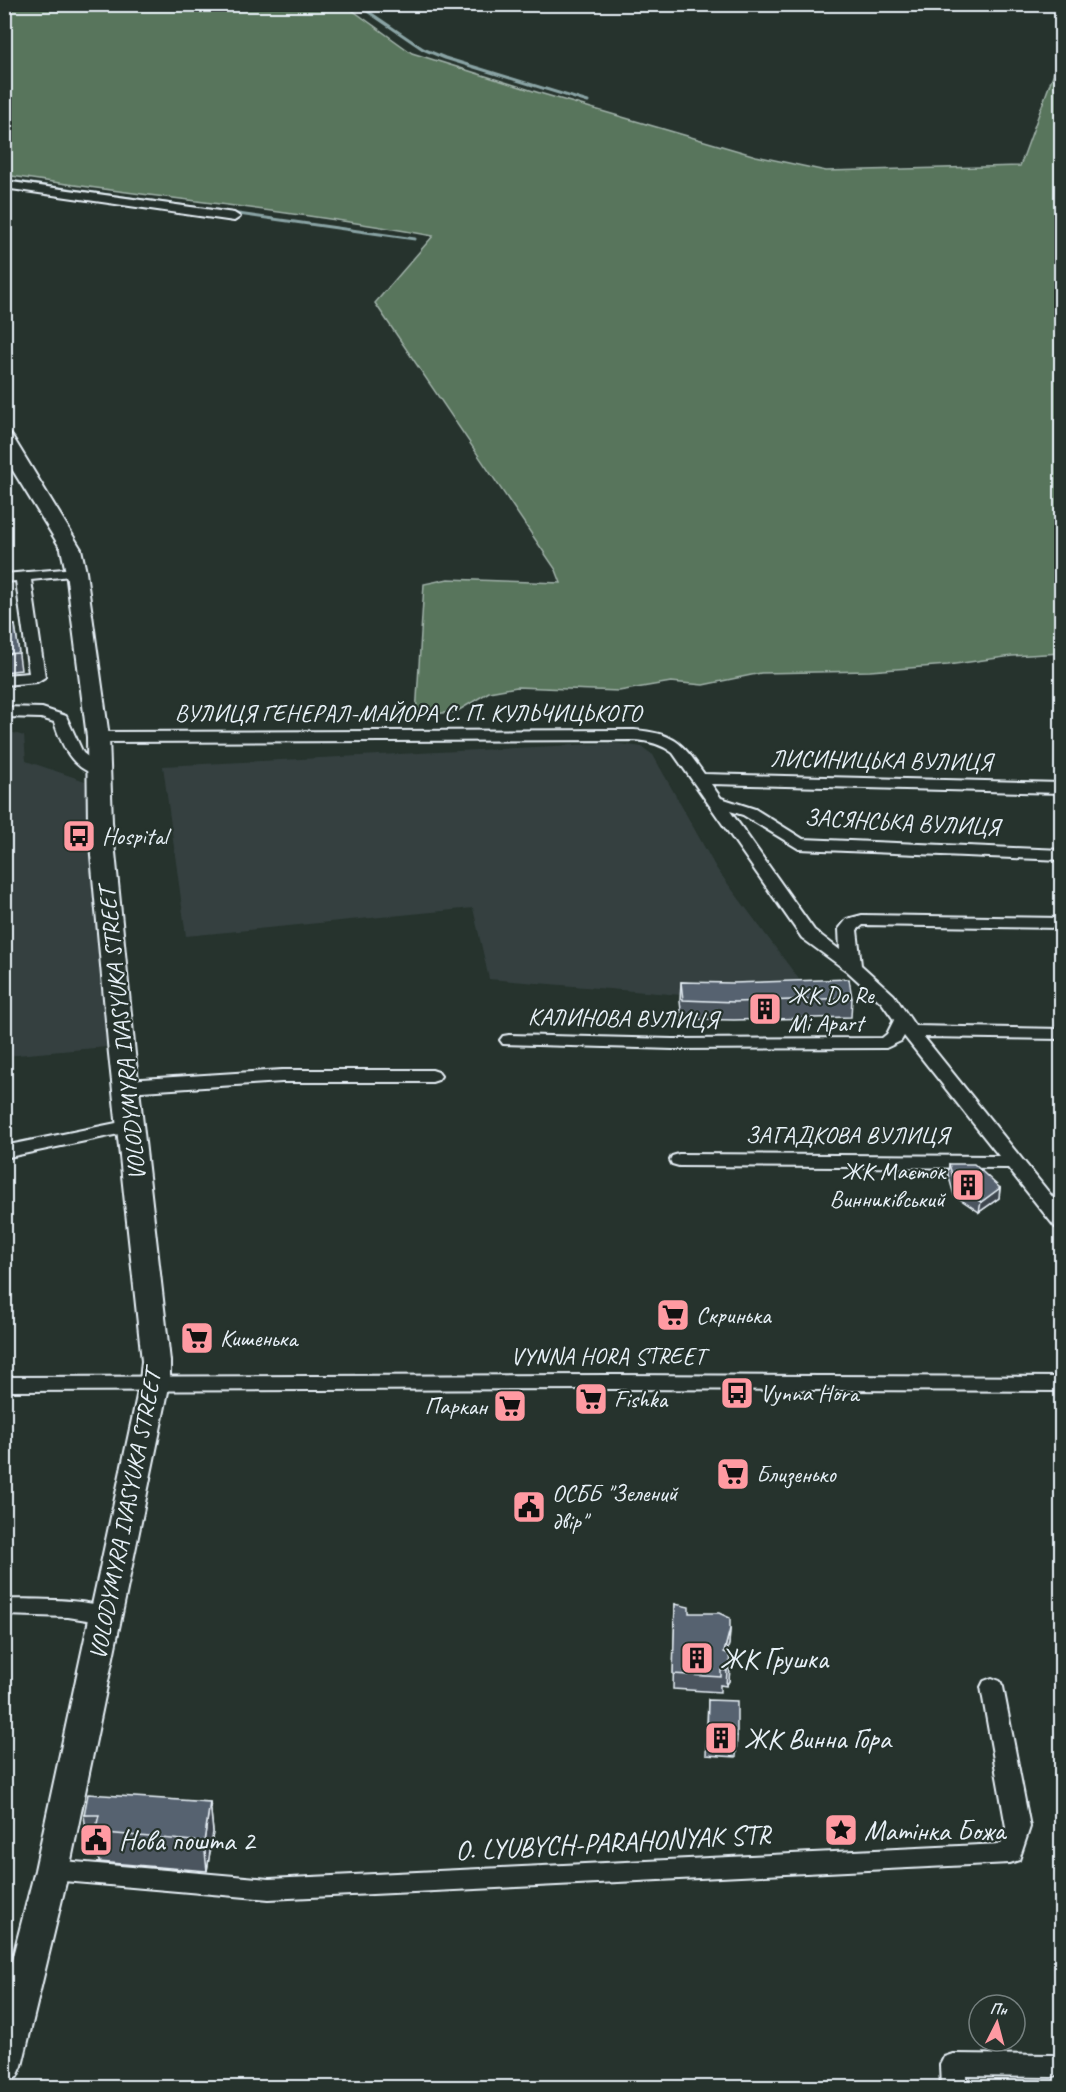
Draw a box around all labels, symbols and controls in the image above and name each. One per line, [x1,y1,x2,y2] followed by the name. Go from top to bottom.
[175,698,644,728] street label: ВУЛИЦЯ ГЕНЕРАЛ-МАЙОРА С. П. КУЛЬЧИЦЬКОГО
[770,743,996,777] street label: ЛИСИНИЦЬКА ВУЛИЦЯ
[804,802,1004,842] street label: ЗАСЯНСЬКА ВУЛИЦЯ
[61,818,97,854] bus stop icon: Hospital
[102,821,172,851] place label: Hospital
[91,880,152,1182] street label: VOLODYMYRA IVASYUKA STREET
[788,980,876,1038] place label: ЖК Do Re Mi Apart
[747,991,783,1027] building icon: ЖК Do Re Mi Apart
[528,1001,722,1035] street label: КАЛИНОВА ВУЛИЦЯ
[745,1120,953,1150] street label: ЗАГАДКОВА ВУЛИЦЯ
[830,1156,947,1214] place label: ЖК Маєток Винниківський
[950,1167,986,1203] building icon: ЖК Маєток Винниківський
[655,1297,691,1333] supermarket icon: Скринька
[696,1300,772,1330] place label: Скринька
[179,1320,215,1356] supermarket icon: Кишенька
[220,1323,299,1353] place label: Кишенька
[511,1341,710,1371] street label: VYNNA HORA STREET
[82,1362,169,1662] street label: VOLODYMYRA IVASYUKA STREET
[719,1375,755,1411] bus stop icon: Vynna Hora
[760,1378,860,1408] place label: Vynna Hora
[573,1381,609,1417] supermarket icon: Fishka
[614,1384,668,1414] place label: Fishka
[492,1388,528,1424] supermarket icon: Паркан
[425,1391,489,1421] place label: Паркан
[715,1456,751,1492] supermarket icon: Близенько
[756,1459,837,1489] place label: Близенько
[552,1478,679,1536] place label: ОСББ "Зелений двір"
[511,1489,547,1525] public building icon: ОСББ "Зелений двір"
[679,1640,715,1676] building icon: ЖК Грушка
[720,1641,830,1676] place label: ЖК Грушка
[703,1720,739,1756] building icon: ЖК Винна Гора
[744,1721,893,1756] place label: ЖК Винна Гора
[823,1812,859,1848] place icon: Матінка Божа
[864,1813,1007,1848] place label: Матінка Божа
[454,1816,774,1868] street label: O. LYUBYCH-PARAHONYAK STR
[78,1822,114,1858] public building icon: Нова пошта 2
[119,1823,257,1858] place label: Нова пошта 2
[967,1993,1027,2053] north arrow
[989,1998,1009,2020] text: Пн

